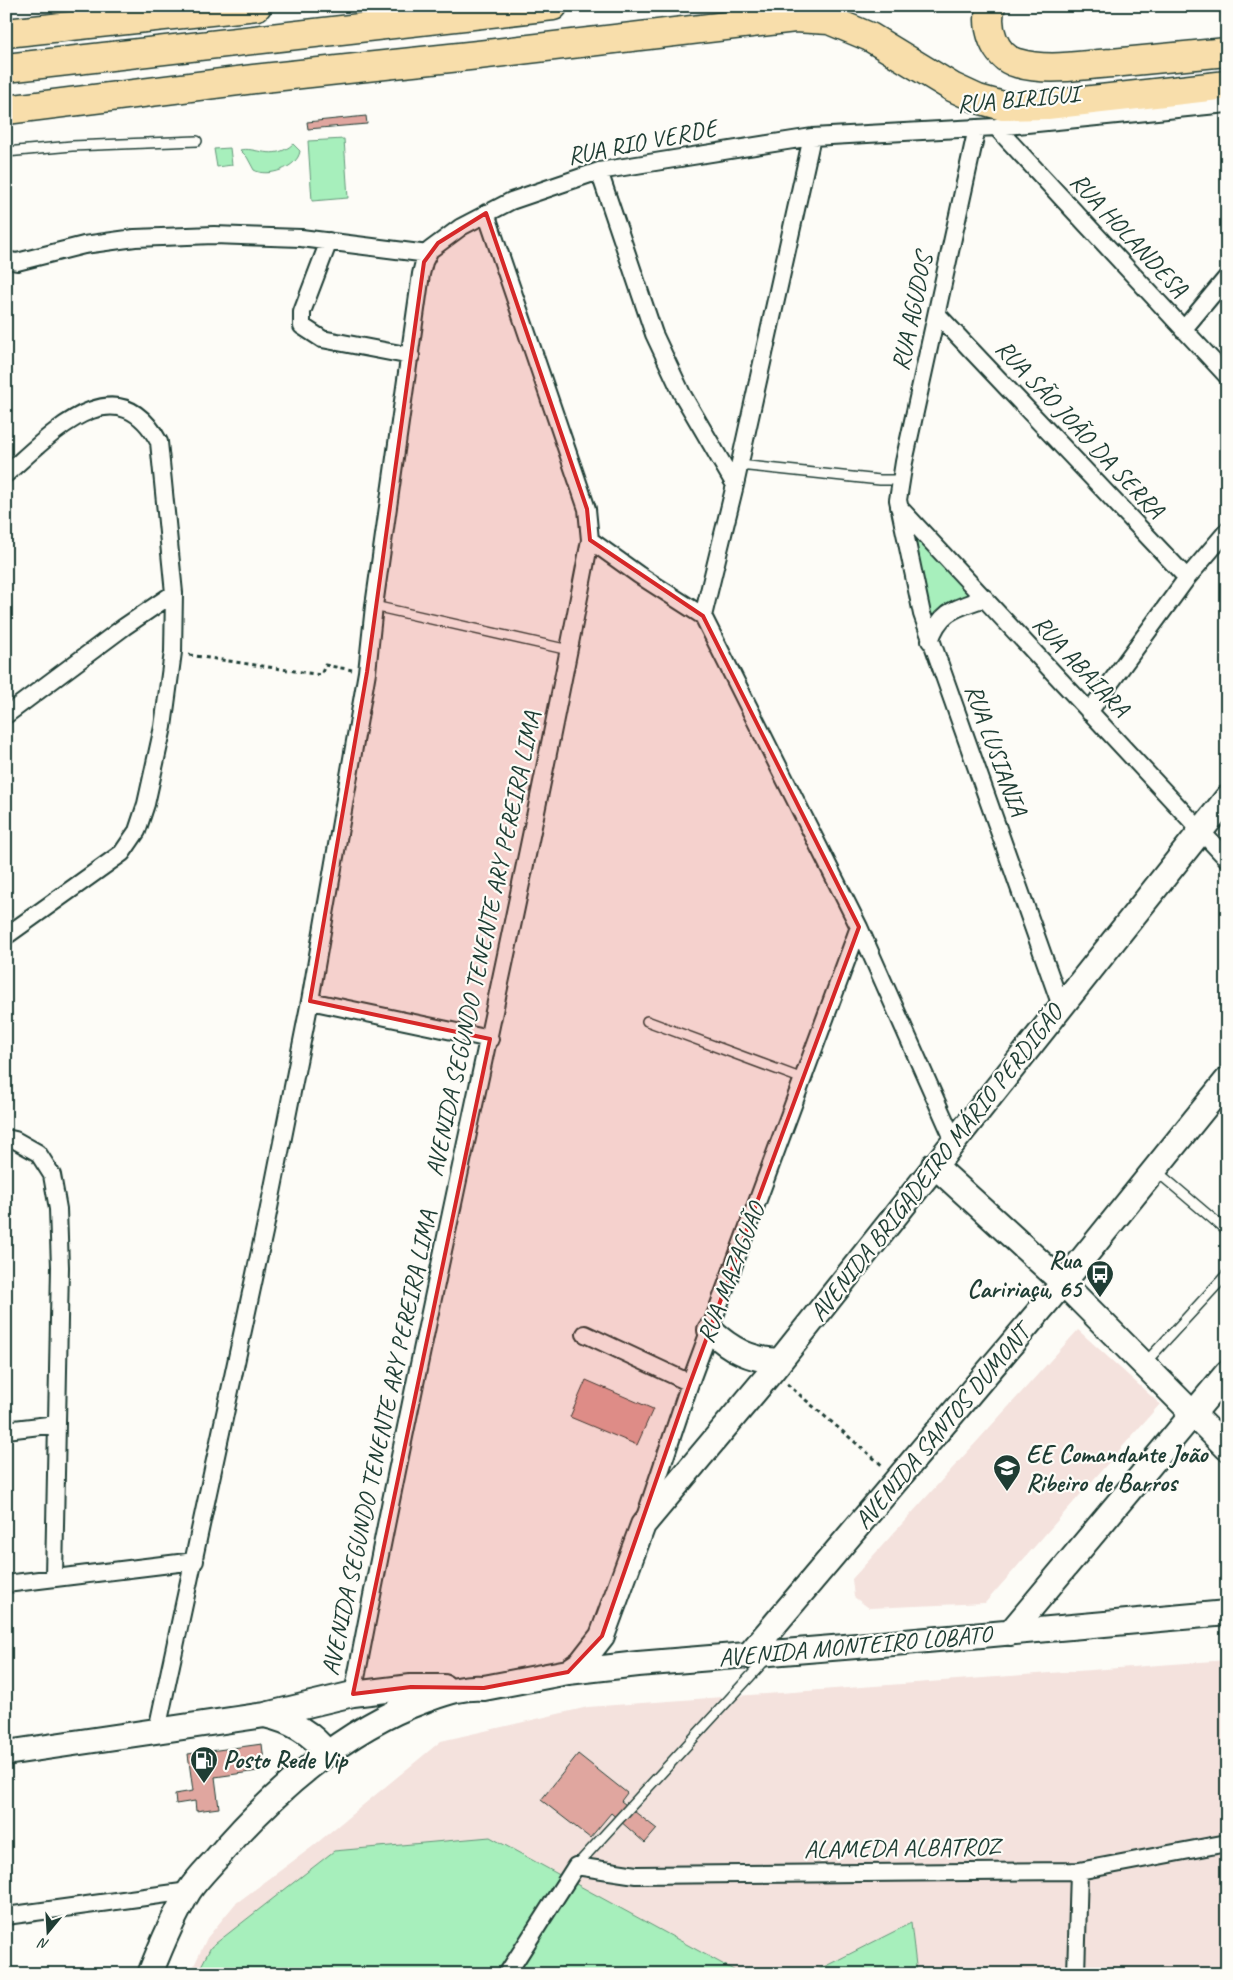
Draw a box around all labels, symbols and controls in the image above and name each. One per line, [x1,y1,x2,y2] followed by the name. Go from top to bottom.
[956,77,1085,120] street label: RUA BIRIGUI
[565,111,723,172] street label: RUA RIO VERDE
[1063,166,1195,304] street label: RUA HOLANDESA
[884,246,941,373] street label: RUA AGUDOS
[989,333,1172,526] street label: RUA SÃO JOÃO DA SERRA
[1026,608,1137,725] street label: RUA ABAIARA
[957,680,1035,821] street label: RUA LUSIANIA
[418,708,548,1179] street label: AVENIDA SEGUNDO TENENTE ARY PEREIRA LIMA
[802,996,1071,1328] street label: AVENIDA BRIGADEIRO MÁRIO PERDIGÃO
[690,1196,773,1347] street label: RUA MAZAGUÃO
[314,1207,444,1678] street label: AVENIDA SEGUNDO TENENTE ARY PEREIRA LIMA
[967,1244,1083,1305] place label: Rua Caririaçu, 65
[1085,1259,1115,1298] bus stop icon: Rua Caririaçu, 65
[847,1313,1041,1536] street label: AVENIDA SANTOS DUMONT
[1026,1438,1209,1499] place label: EE Comandante João Ribeiro de Barros
[992,1453,1022,1492] school or university icon: EE Comandante João Ribeiro de Barros
[717,1618,995,1674] street label: AVENIDA MONTEIRO LOBATO
[223,1744,349,1776] place label: Posto Rede Vip
[189,1745,219,1784] fuel station icon: Posto Rede Vip
[804,1830,1004,1866] street label: ALAMEDA ALBATROZ
[22,1908,72,1958] north arrow
[35,1934,51,1953] text: N

